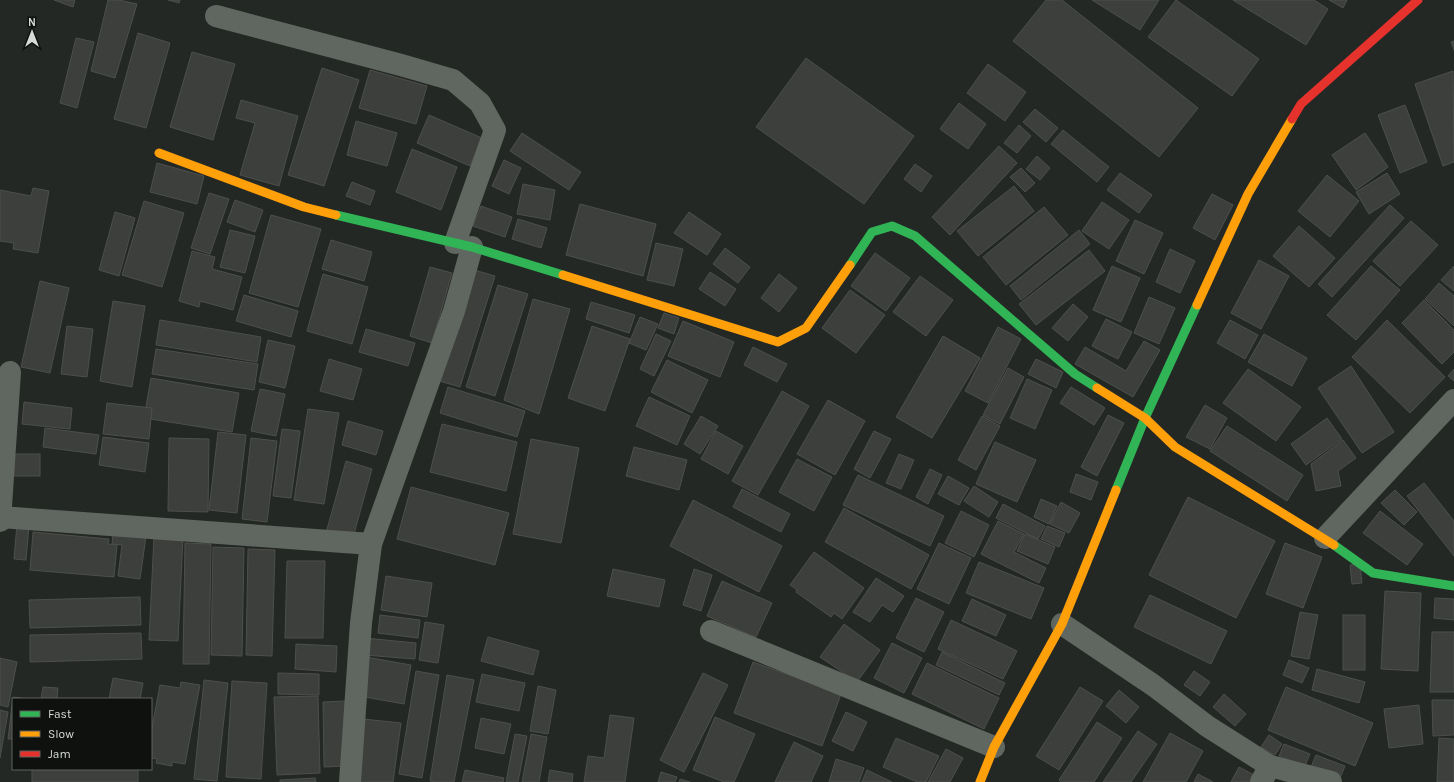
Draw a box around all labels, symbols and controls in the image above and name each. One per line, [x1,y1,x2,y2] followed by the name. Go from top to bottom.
[12,12,52,52] north arrow
[28,16,36,29] text: N
[12,698,152,770] legend
[48,707,72,721] text: Fast
[48,727,74,741] text: Slow
[48,747,71,761] text: Jam

